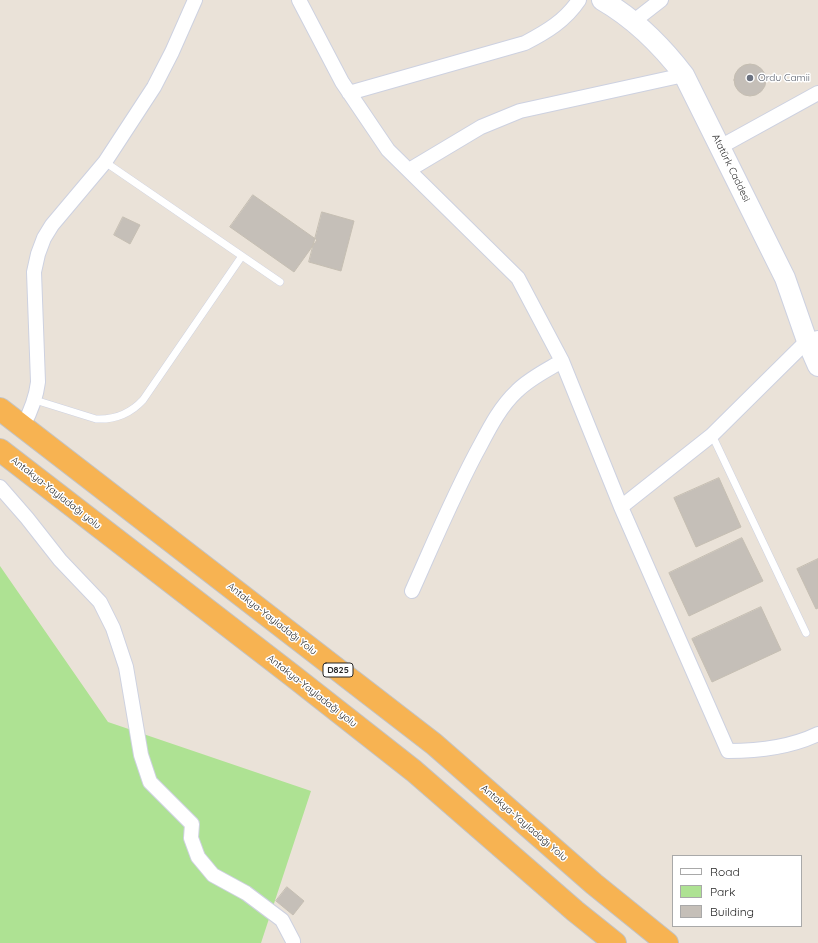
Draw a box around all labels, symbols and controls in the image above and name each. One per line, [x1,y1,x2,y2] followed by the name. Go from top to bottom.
[758,72,810,84] place label: Ordu Camii
[745,73,755,83] marker: Ordu Camii
[709,132,753,204] street label: Atatürk Caddesi
[9,454,103,532] street label: Antakya-Yayladağı yolu
[225,580,319,658] street label: Antakya-Yayladağı Yolu
[265,652,359,730] street label: Antakya-Yayladağı yolu
[323,663,353,677] road number: D825
[478,782,570,864] street label: Antakya-Yayladağı Yolu
[672,855,802,927] legend
[710,864,740,879] text: Road
[710,884,735,899] text: Park
[710,904,754,919] text: Building

